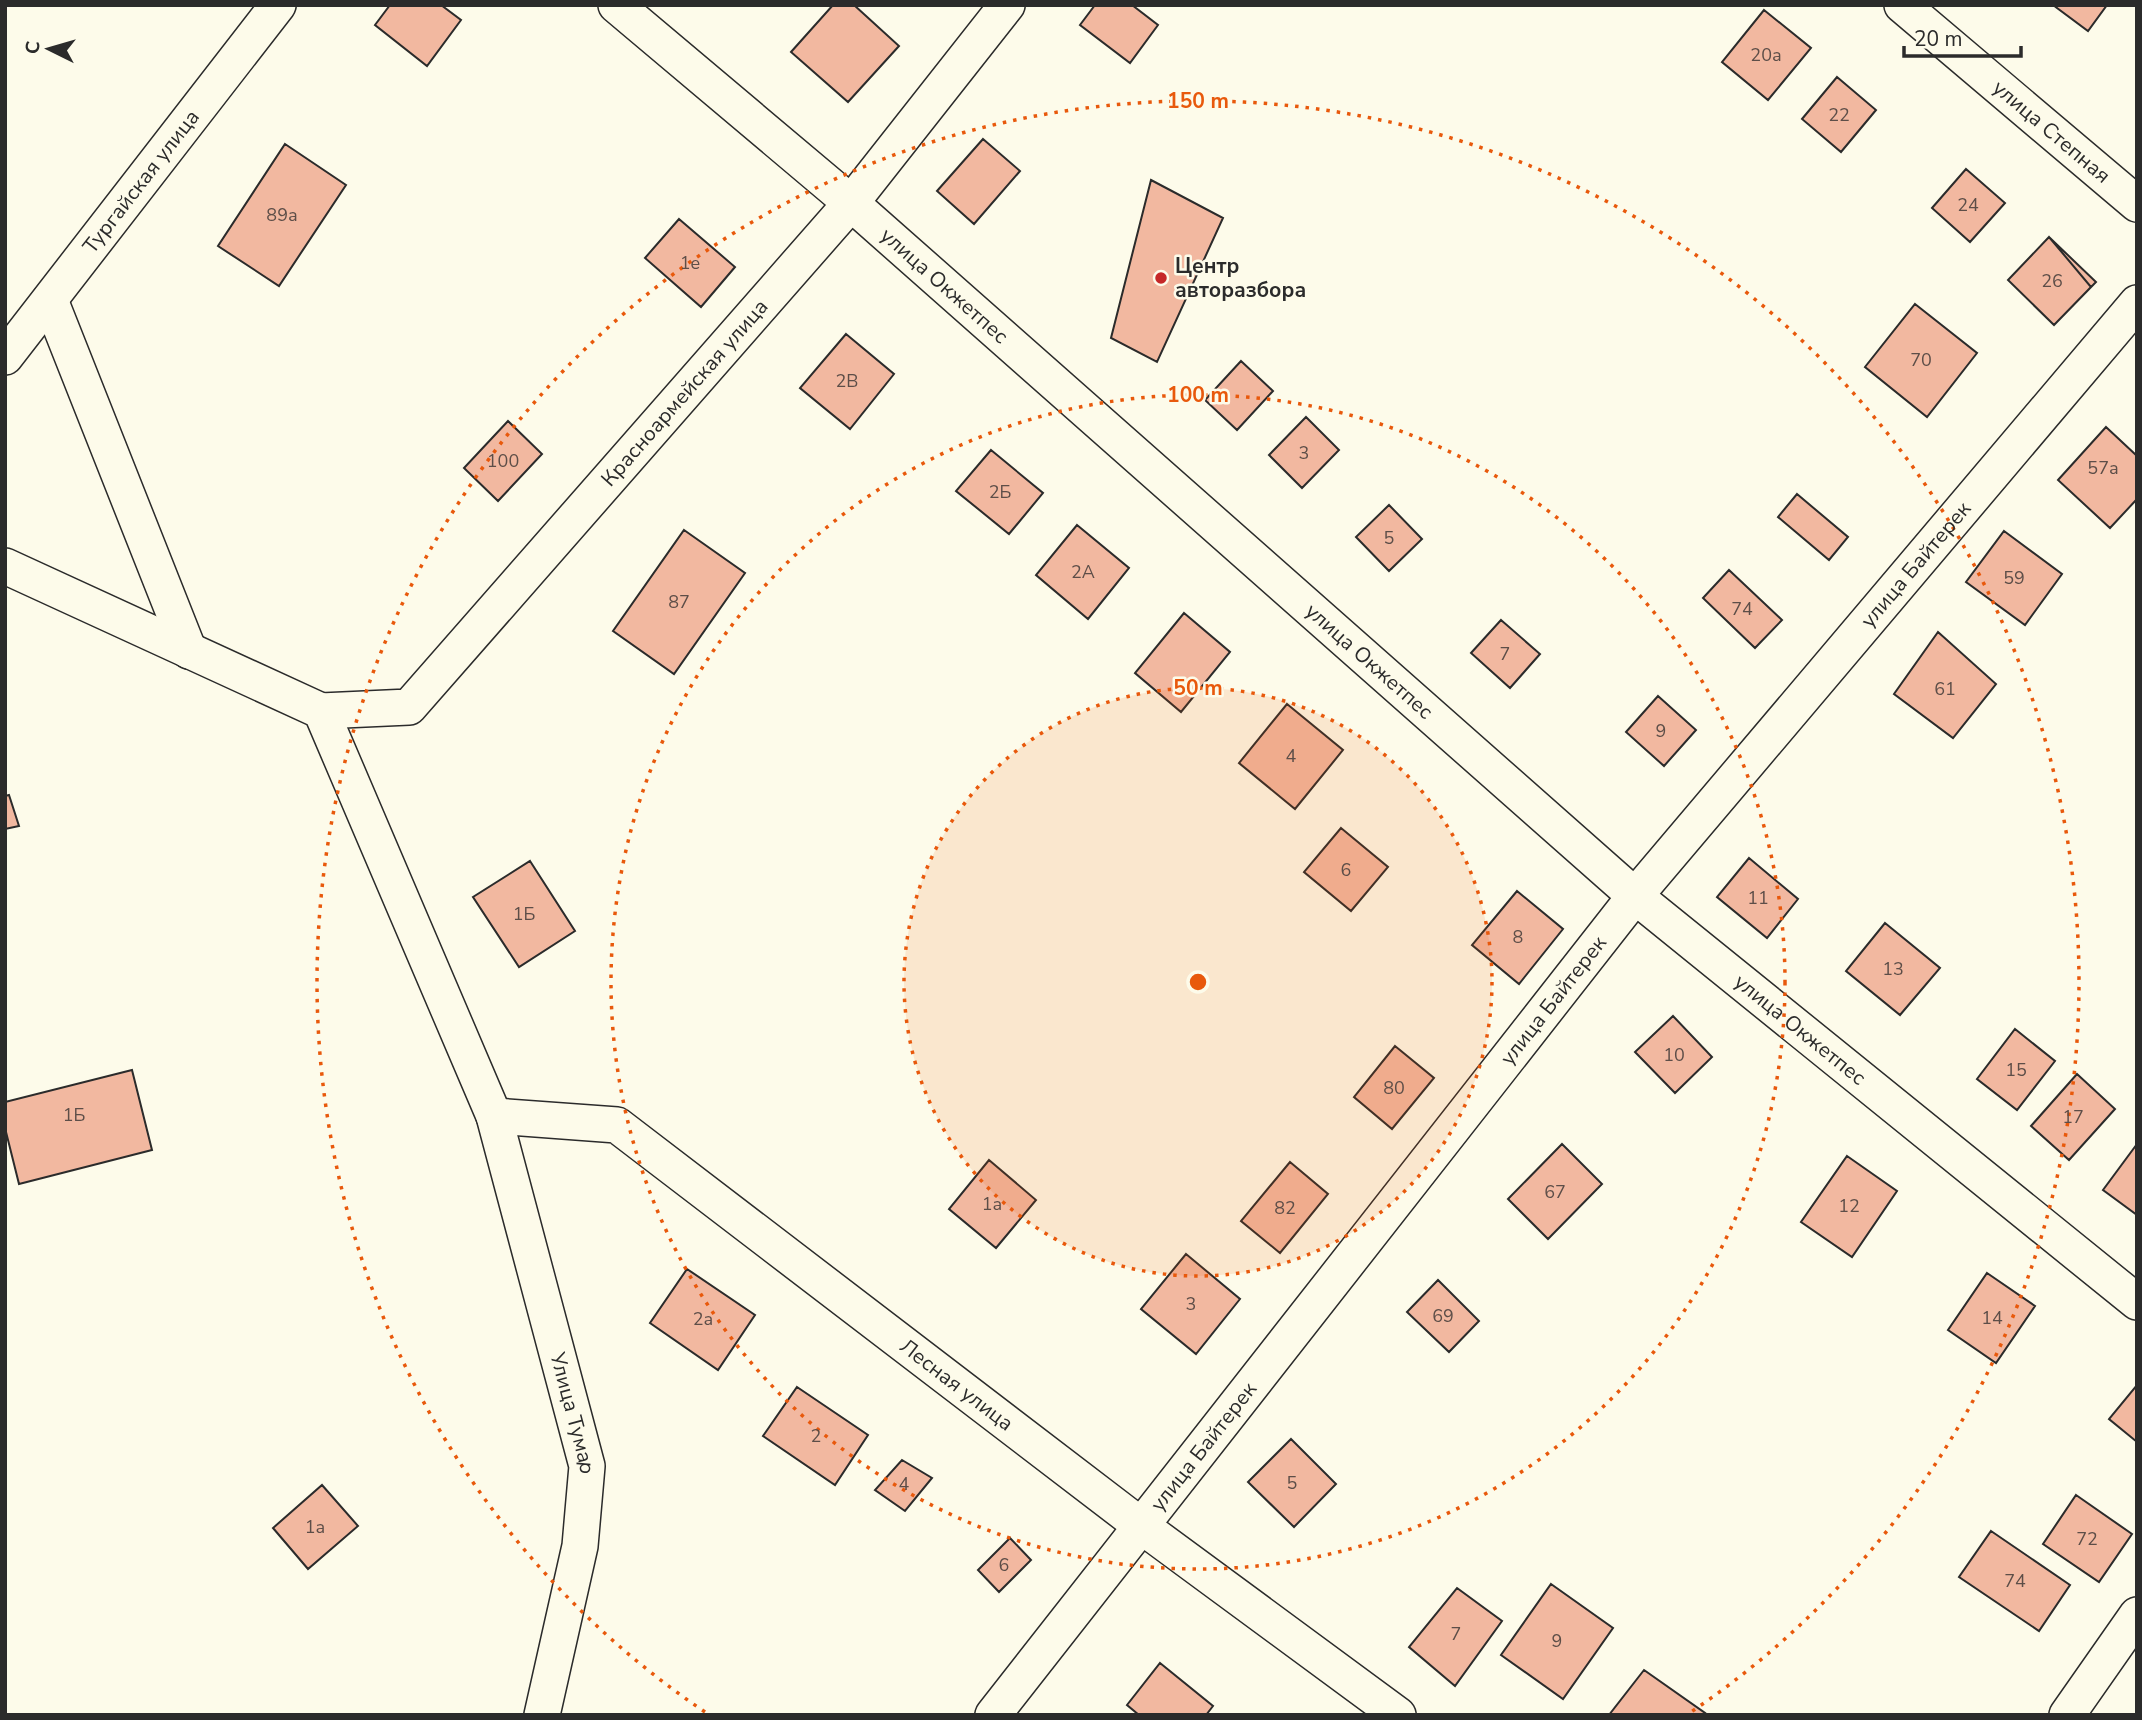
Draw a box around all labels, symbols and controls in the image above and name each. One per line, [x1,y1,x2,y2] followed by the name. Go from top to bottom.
[14,14,84,84] north arrow
[1904,14,2021,58] scale bar
[1914,25,1963,53] text: 20 m
[20,40,47,55] text: С
[1750,43,1782,67] house number: 20а
[1987,74,2116,190] street label: улица Степная
[1167,87,1229,115] text: 150 m
[1828,103,1850,127] house number: 22
[76,104,206,259] street label: Тургайская улица
[1957,193,1979,217] house number: 24
[266,203,298,227] house number: 89а
[874,221,1014,350] street label: улица Окжетпес
[680,251,700,275] house number: 1e
[1175,252,1306,304] place label: Центр авторазбора
[2041,269,2063,293] house number: 26
[1153,270,1169,286] marker: Центр авторазбора
[595,293,774,492] street label: Красноармейская улица
[1910,348,1932,372] house number: 70
[836,369,858,393] house number: 2В
[1167,381,1229,409] text: 100 m
[1299,441,1309,465] house number: 3
[487,449,519,473] house number: 100
[2087,456,2119,480] house number: 57а
[989,480,1011,504] house number: 2Б
[1854,495,1978,633] street label: улица Байтерек
[1384,526,1394,550] house number: 5
[1071,560,1095,584] house number: 2А
[2003,566,2025,590] house number: 59
[668,590,690,614] house number: 87
[1299,597,1439,725] street label: улица Окжетпес
[1731,597,1753,621] house number: 74
[1500,642,1510,666] house number: 7
[1173,674,1223,702] text: 50 m
[1934,677,1956,701] house number: 61
[1656,719,1666,743] house number: 9
[1286,744,1297,768] house number: 4
[1341,858,1351,882] house number: 6
[1747,886,1769,910] house number: 11
[513,902,535,926] house number: 1Б
[1513,925,1523,949] house number: 8
[1494,929,1613,1071] street label: улица Байтерек
[1882,957,1904,981] house number: 13
[1728,968,1872,1091] street label: улица Окжетпес
[1186,970,1210,994] centre of rings
[1663,1043,1685,1067] house number: 10
[2005,1058,2027,1082] house number: 15
[1383,1076,1405,1100] house number: 80
[63,1103,85,1127] house number: 1Б
[2062,1105,2084,1129] house number: 17
[1544,1180,1566,1204] house number: 67
[982,1192,1002,1216] house number: 1а
[1838,1194,1860,1218] house number: 12
[1274,1196,1296,1220] house number: 82
[1186,1292,1196,1316] house number: 3
[1432,1304,1454,1328] house number: 69
[1981,1306,2003,1330] house number: 14
[693,1307,713,1331] house number: 2а
[894,1332,1019,1437] street label: Лесная улица
[543,1349,601,1476] street label: Улица Тумар
[1144,1375,1263,1517] street label: улица Байтерек
[811,1424,821,1448] house number: 2
[1287,1471,1297,1495] house number: 5
[899,1472,910,1496] house number: 4
[305,1515,325,1539] house number: 1а
[2076,1527,2098,1551] house number: 72
[999,1553,1009,1577] house number: 6
[2004,1569,2026,1593] house number: 74
[1451,1622,1461,1646] house number: 7
[1552,1629,1562,1653] house number: 9

